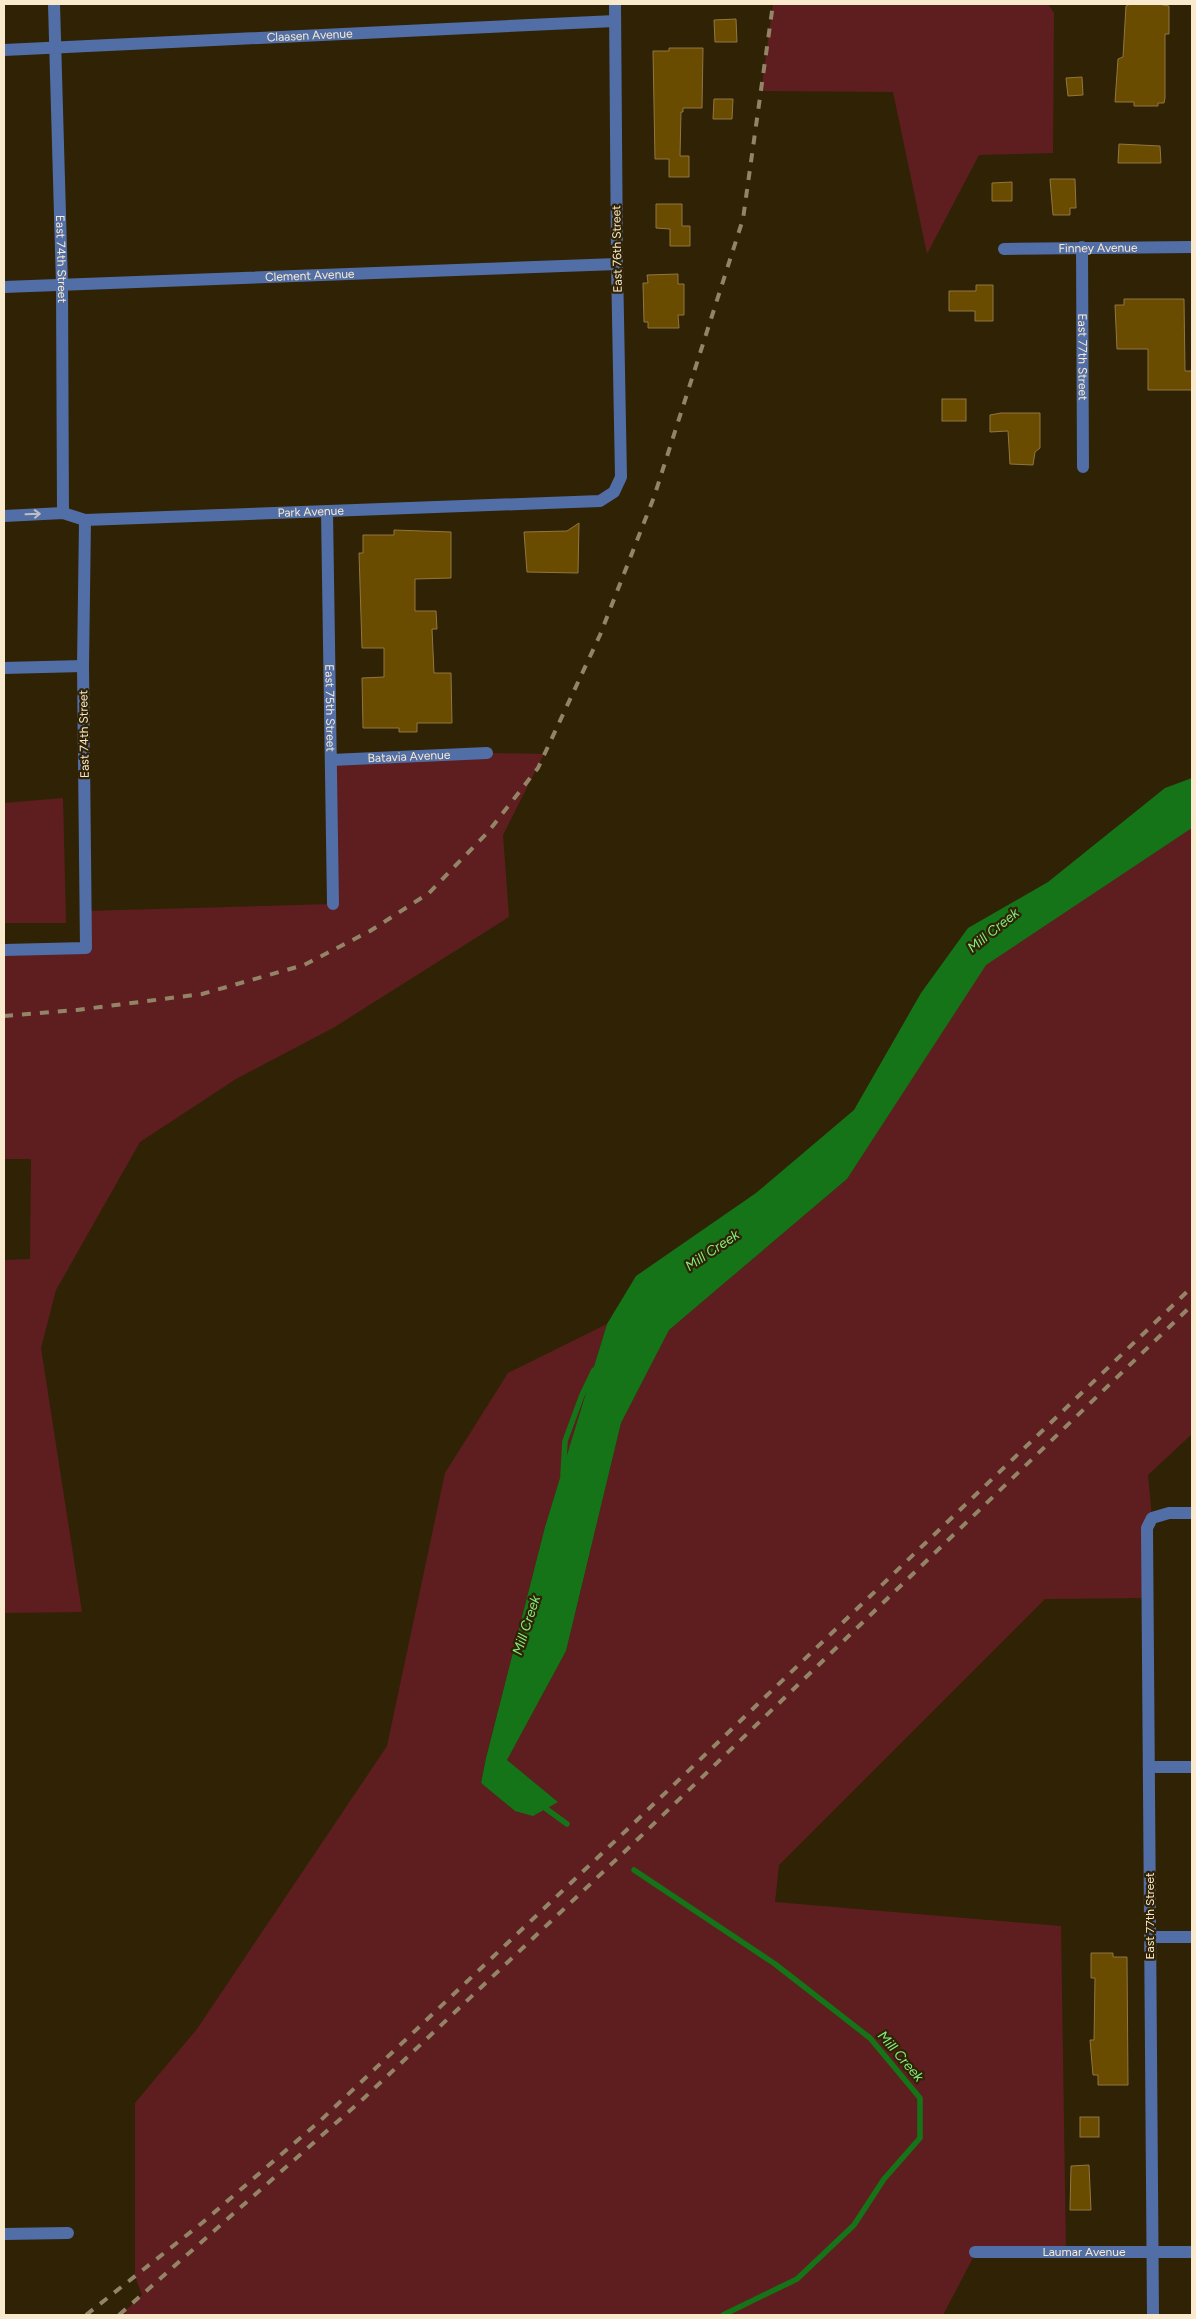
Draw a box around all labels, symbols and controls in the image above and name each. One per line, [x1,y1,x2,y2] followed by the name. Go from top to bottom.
[266,26,353,45] street label: Claasen Avenue
[609,205,625,293] street label: East 76th Street
[53,215,69,303] street label: East 74th Street
[1058,241,1138,255] street label: Finney Avenue
[265,267,355,284] street label: Clement Avenue
[1075,313,1090,401] street label: East 77th Street
[277,503,345,520] street label: Park Avenue
[25,510,41,519] one-way arrow
[322,664,338,752] street label: East 75th Street
[76,689,92,778] street label: East 74th Street
[367,748,451,765] street label: Batavia Avenue
[964,904,1024,956] water label: Mill Creek
[682,1225,744,1275] water label: Mill Creek
[509,1592,544,1657] water label: Mill Creek
[1143,1872,1157,1960] street label: East 77th Street
[874,2027,928,2086] water label: Mill Creek
[1042,2245,1126,2259] street label: Laumar Avenue

